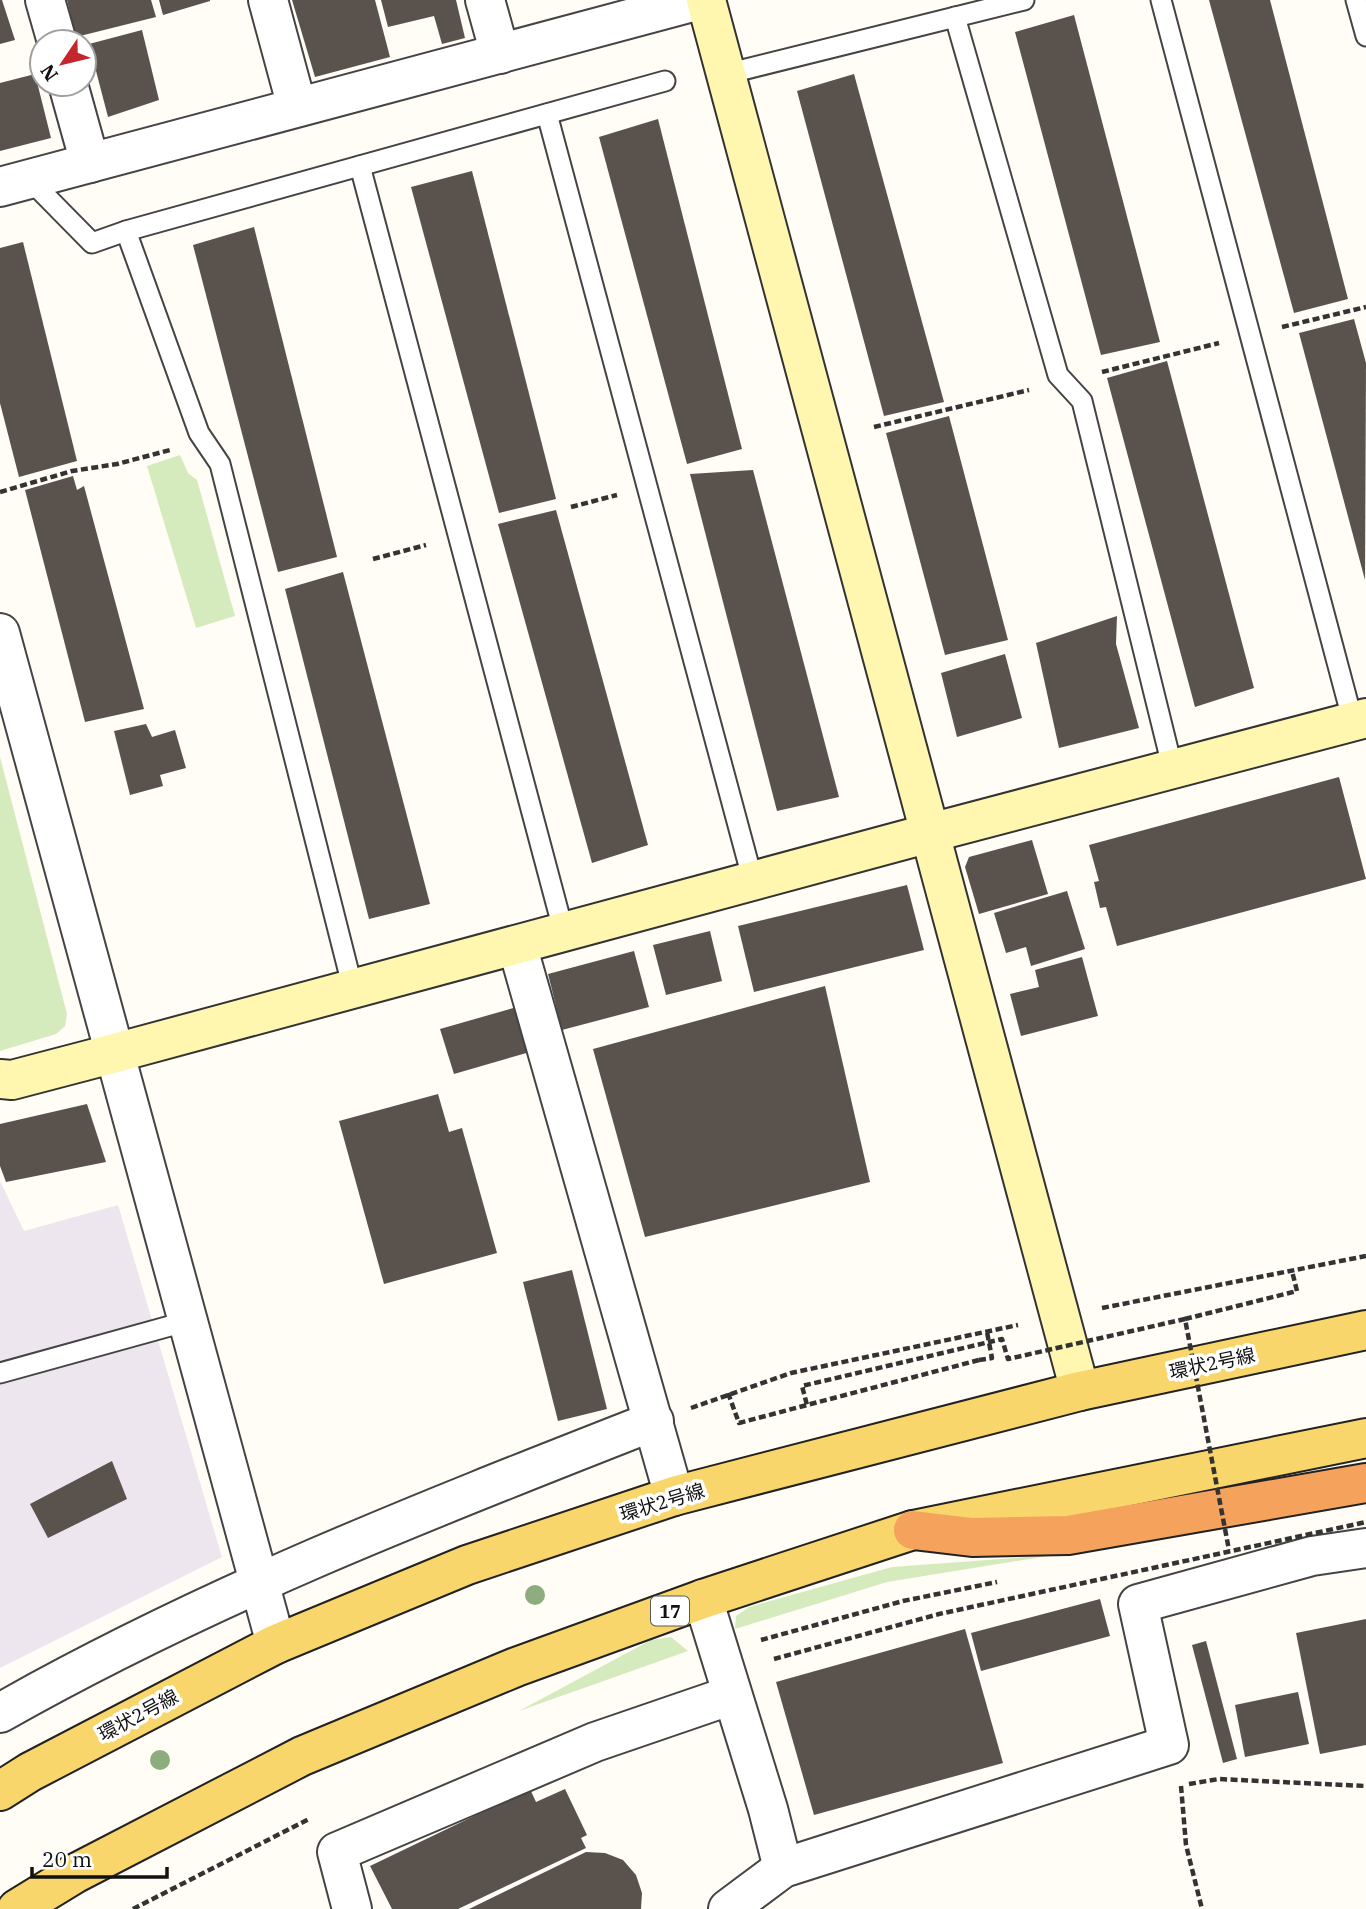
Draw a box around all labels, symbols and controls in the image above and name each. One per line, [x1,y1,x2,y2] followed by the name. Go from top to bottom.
[28,28,98,98] north arrow
[35,60,63,86] text: N
[1167,1342,1257,1384] street label: 環状2号線
[617,1478,707,1526] street label: 環状2号線
[651,1596,689,1626] road number: 17
[94,1684,182,1746] street label: 環状2号線
[32,1836,166,1880] scale bar
[42,1845,92,1873] text: 20 m

